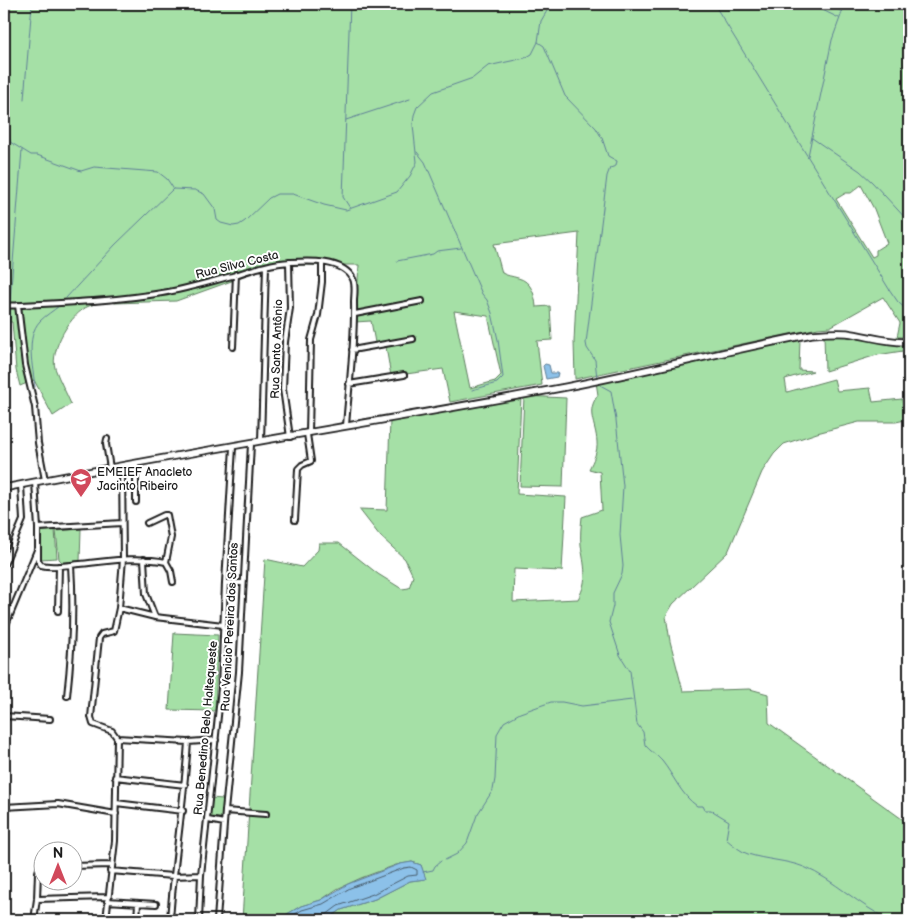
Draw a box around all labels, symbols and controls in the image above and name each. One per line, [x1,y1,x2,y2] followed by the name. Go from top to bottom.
[194,247,280,283] street label: Rua Silva Costa
[268,299,286,399] street label: Rua Santo Antônio
[97,465,193,494] place label: EMEIEF Anacleto Jacinto Ribeiro
[69,467,93,498] school or university icon: EMEIEF Anacleto Jacinto Ribeiro
[218,542,242,712] street label: Rua Venicio Pereira dos Santos
[191,640,221,816] street label: Rua Benedino Belo Haltequeste
[32,842,82,892] north arrow
[53,845,63,862] text: N

